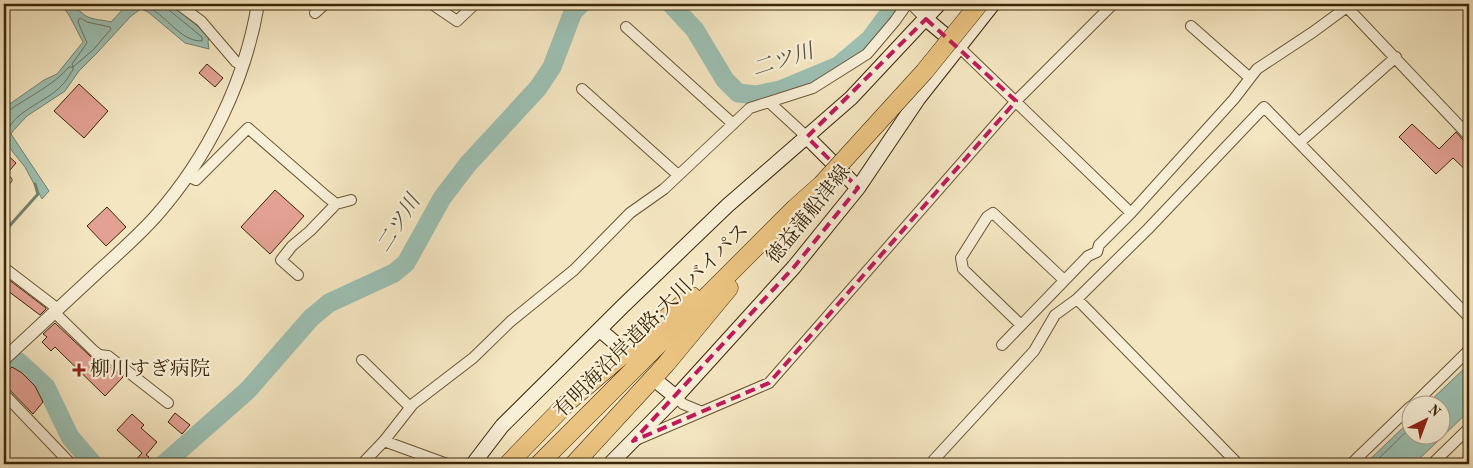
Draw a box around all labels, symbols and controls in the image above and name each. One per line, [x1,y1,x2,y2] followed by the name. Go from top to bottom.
[749,40,818,81] water label: 二ツ川
[762,161,855,268] street label: 徳益蒲船津線
[373,189,426,256] water label: 二ツ川
[550,219,753,422] street label: 有明海沿岸道路;大川バイパス
[90,358,210,380] place label: 柳川すぎ病院
[72,363,86,377] marker: 柳川すぎ病院
[1400,396,1450,446] north arrow
[1425,402,1443,420] text: N

